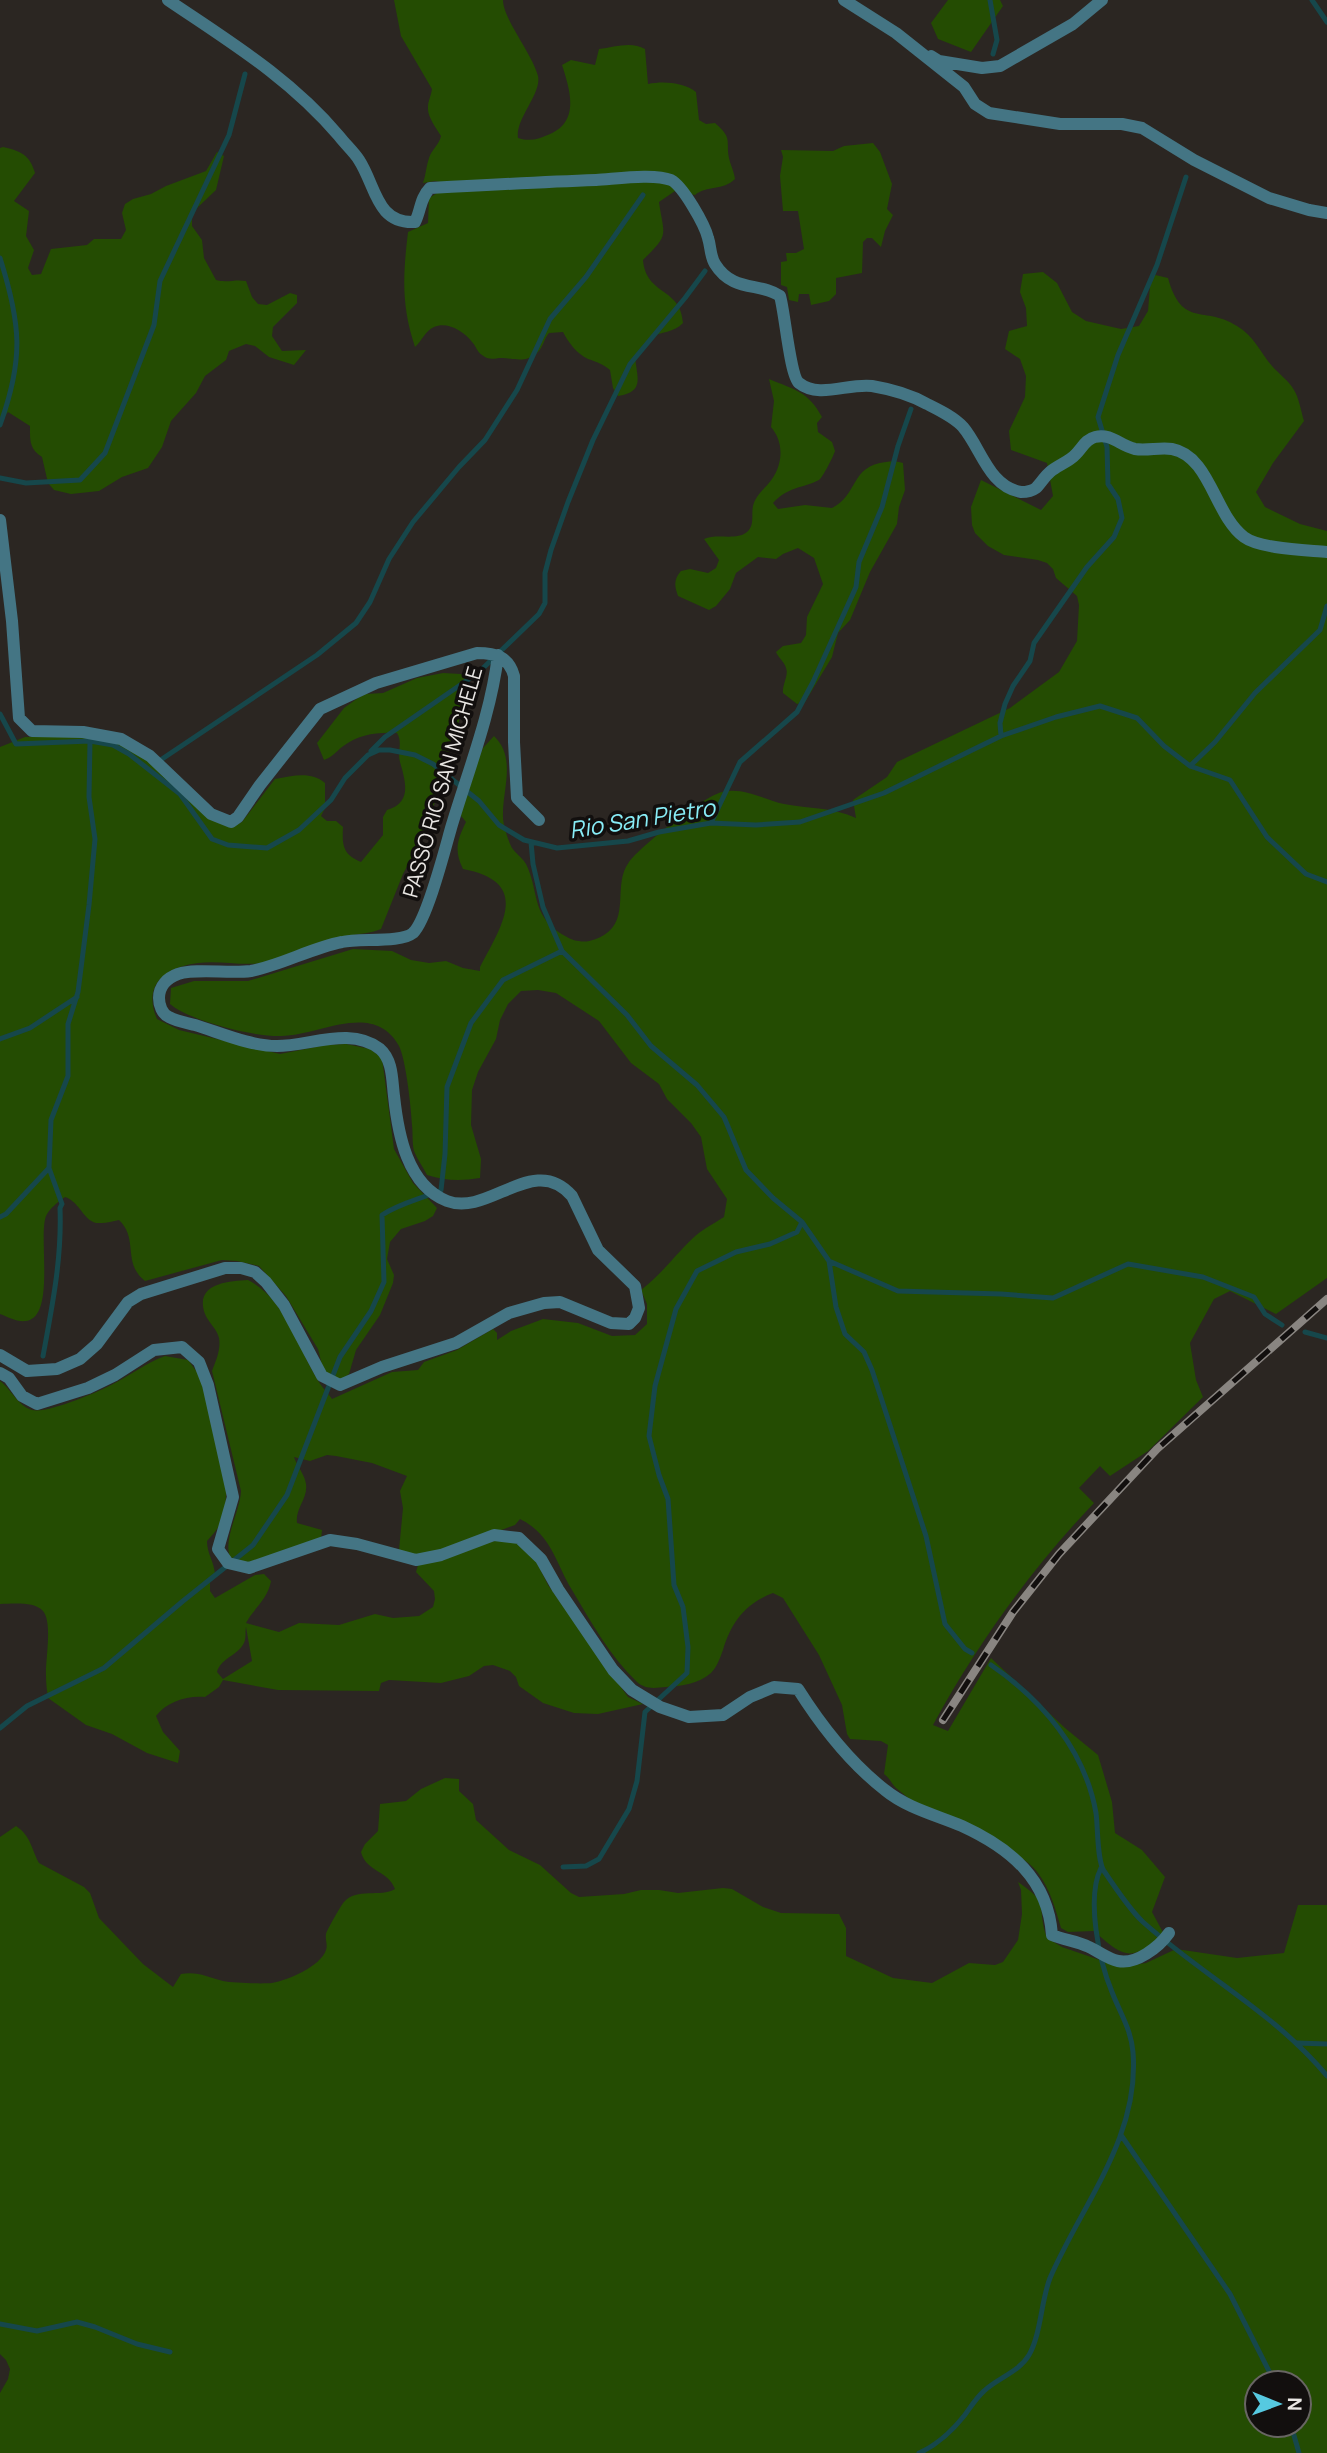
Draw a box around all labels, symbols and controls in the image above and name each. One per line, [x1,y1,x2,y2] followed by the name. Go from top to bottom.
[396,663,488,901] street label: PASSO RIO SAN MICHELE
[567,790,718,845] water label: Rio San Pietro
[1243,2369,1313,2439] north arrow
[1282,2397,1308,2411] text: N

